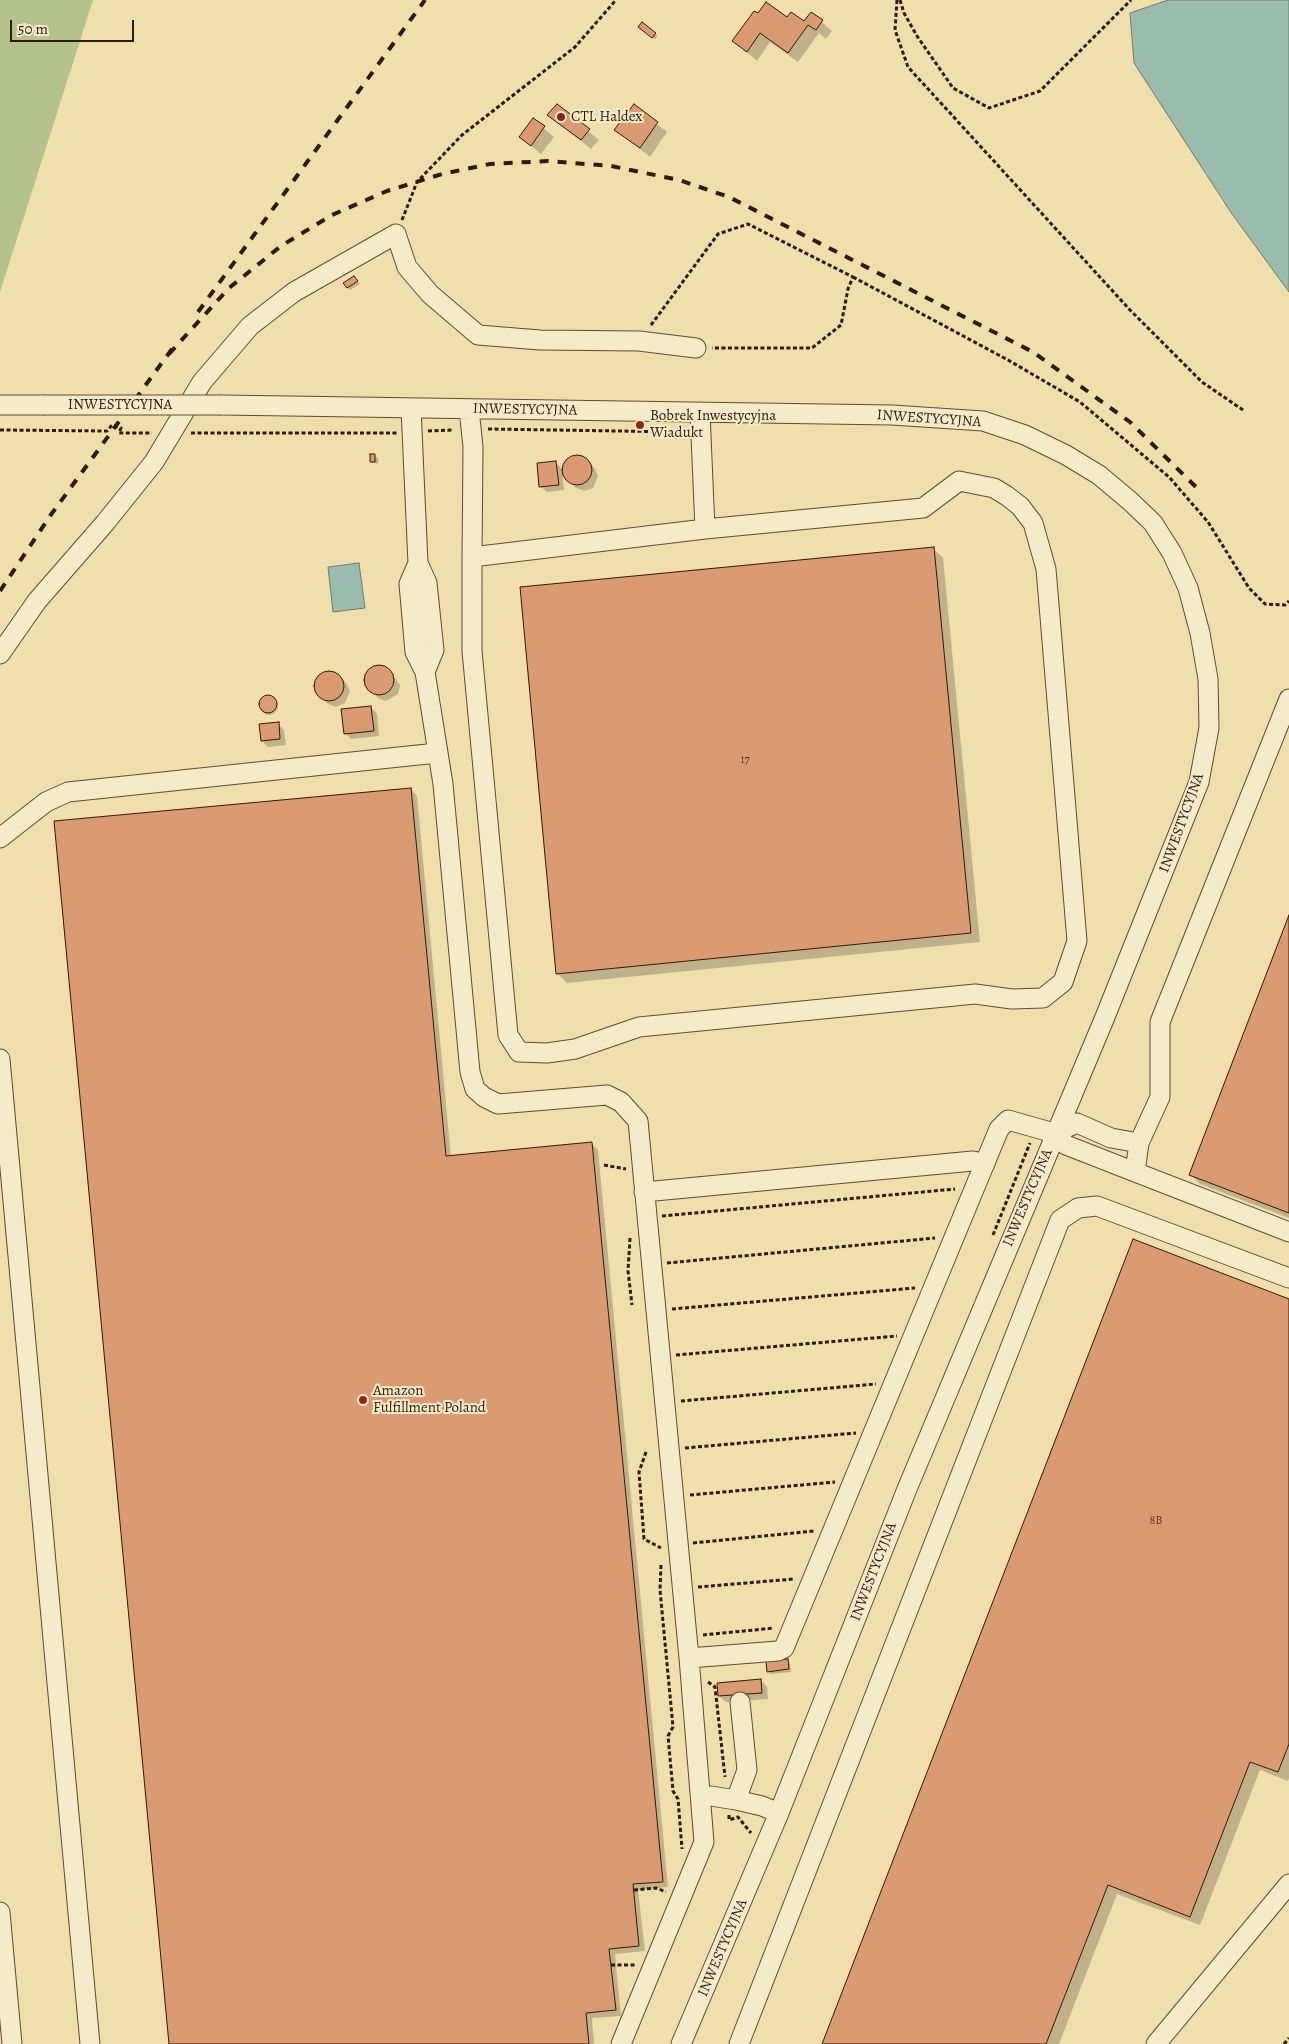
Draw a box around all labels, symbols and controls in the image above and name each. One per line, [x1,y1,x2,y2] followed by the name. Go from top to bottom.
[12,10,136,42] scale bar
[18,19,48,39] text: 50 m
[571,108,642,126] place label: CTL Haldex
[555,111,567,123] marker: CTL Haldex
[68,396,172,414] street label: INWESTYCYJNA
[473,400,577,420] street label: INWESTYCYJNA
[876,406,982,432] street label: INWESTYCYJNA
[650,407,776,442] place label: Bobrek Inwestycyjna Wiadukt
[634,419,646,431] marker: Bobrek Inwestycyjna Wiadukt
[740,753,750,767] house number: 17
[1156,771,1208,875] street label: INWESTYCYJNA
[999,1146,1057,1250] street label: INWESTYCYJNA
[373,1382,486,1417] place label: Amazon Fulfillment Poland
[357,1394,369,1406] marker: Amazon Fulfillment Poland
[1150,1514,1162,1528] house number: 8B
[847,1520,901,1624] street label: INWESTYCYJNA
[694,1896,752,2000] street label: INWESTYCYJNA

